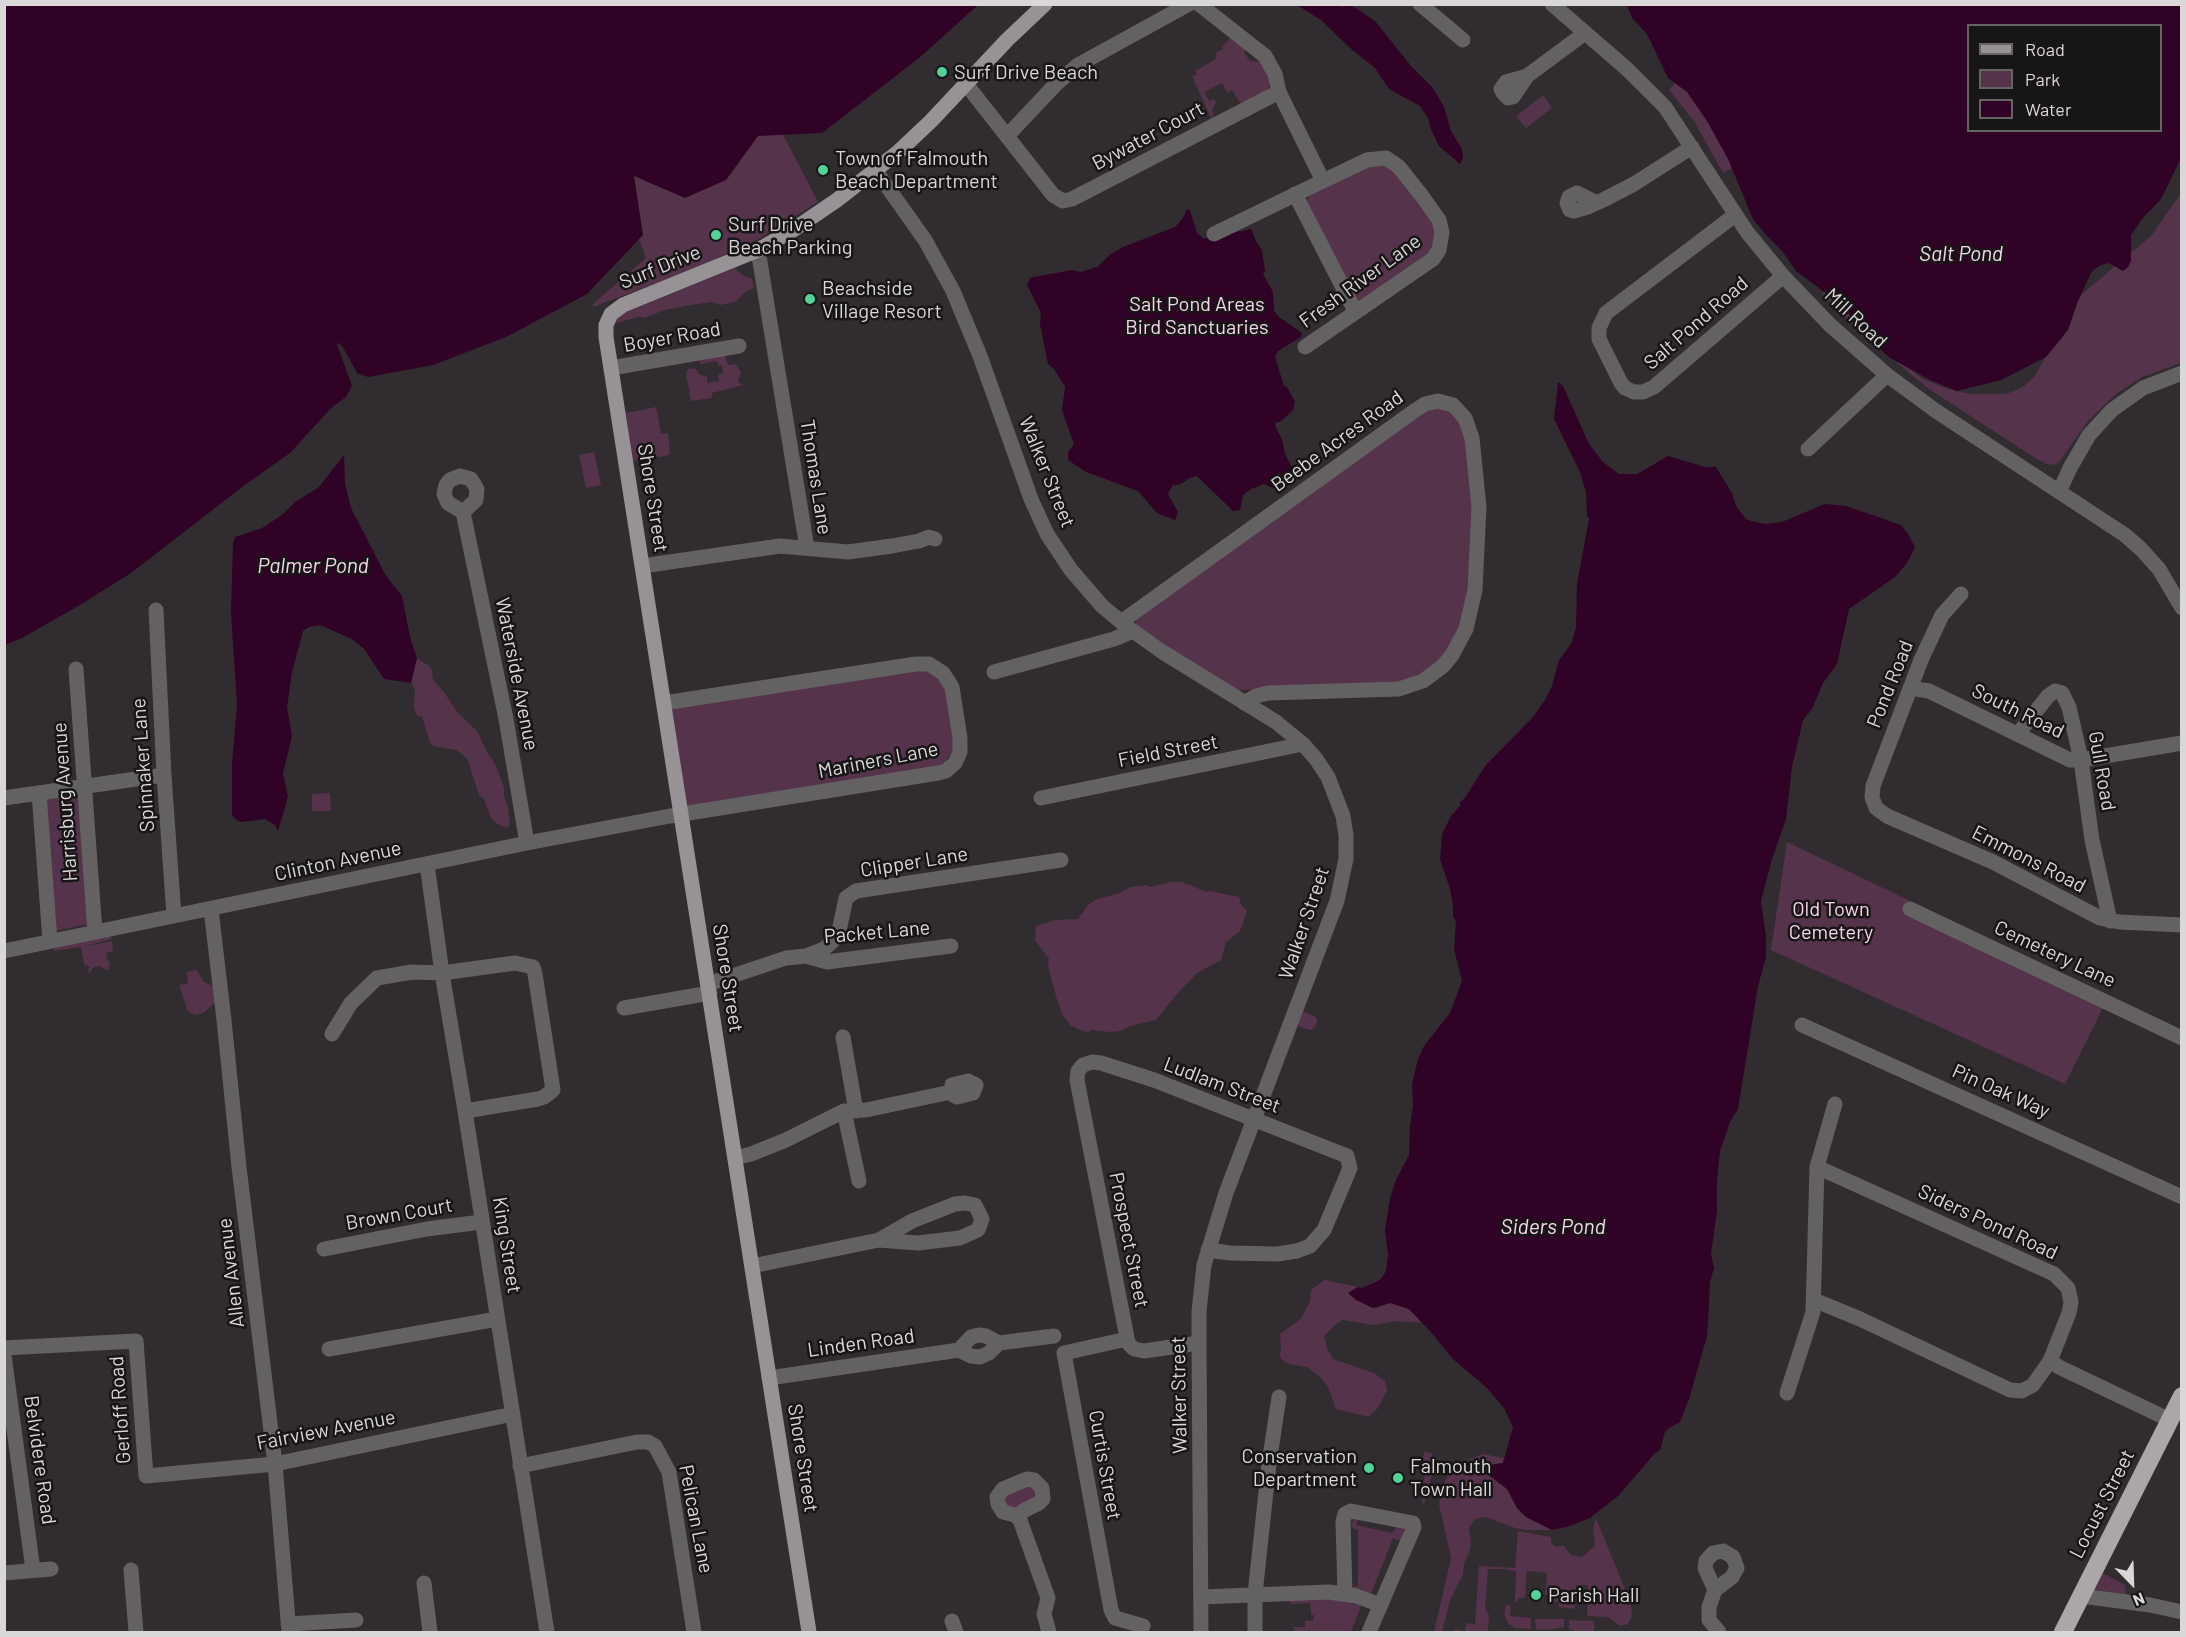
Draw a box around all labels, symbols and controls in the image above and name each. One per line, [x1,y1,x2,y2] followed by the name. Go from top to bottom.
[1967,24,2162,132] legend
[2025,38,2065,60] text: Road
[954,60,1098,84] place label: Surf Drive Beach
[935,65,949,79] marker: Surf Drive Beach
[2025,68,2060,90] text: Park
[1088,96,1208,176] street label: Bywater Court
[2025,98,2072,120] text: Water
[835,146,998,193] place label: Town of Falmouth Beach Department
[816,163,830,177] marker: Town of Falmouth Beach Department
[728,212,852,259] place label: Surf Drive Beach Parking
[709,228,723,242] marker: Surf Drive Beach Parking
[1294,229,1426,333] street label: Fresh River Lane
[616,240,704,294] street label: Surf Drive
[1919,241,2003,267] water label: Salt Pond
[1639,271,1753,375] street label: Salt Pond Road
[822,276,942,323] place label: Beachside Village Resort
[1820,283,1892,353] street label: Mill Road
[803,292,817,306] marker: Beachside Village Resort
[1125,292,1269,339] park label: Salt Pond Areas Bird Sanctuaries
[622,317,722,357] street label: Boyer Road
[1266,385,1408,497] street label: Beebe Acres Road
[1014,413,1080,531] street label: Walker Street
[795,418,837,536] street label: Thomas Lane
[633,442,673,554] street label: Shore Street
[257,553,369,579] water label: Palmer Pond
[490,595,544,753] street label: Waterside Avenue
[1862,637,1918,731] street label: Pond Road
[1968,678,2068,744] street label: South Road
[126,697,160,833] street label: Spinnaker Lane
[47,722,83,882] street label: Harrisburg Avenue
[2083,729,2121,813] street label: Gull Road
[1116,730,1220,772] street label: Field Street
[816,737,940,783] street label: Mariners Lane
[1968,820,2090,898] street label: Emmons Road
[272,836,404,886] street label: Clinton Avenue
[858,842,970,882] street label: Clipper Lane
[1274,863,1334,983] street label: Walker Street
[1789,897,1873,944] park label: Old Town Cemetery
[823,915,931,949] street label: Packet Lane
[1990,915,2120,993] street label: Cemetery Lane
[708,922,748,1034] street label: Shore Street
[1160,1052,1284,1118] street label: Ludlam Street
[1949,1059,2053,1123] street label: Pin Oak Way
[1104,1170,1154,1310] street label: Prospect Street
[1914,1179,2062,1265] street label: Siders Pond Road
[344,1193,454,1235] street label: Brown Court
[488,1195,526,1295] street label: King Street
[1500,1214,1606,1240] water label: Siders Pond
[212,1217,250,1329] street label: Allen Avenue
[806,1324,916,1362] street label: Linden Road
[1166,1336,1192,1454] street label: Walker Street
[104,1355,136,1465] street label: Gerloff Road
[19,1394,61,1526] street label: Belvidere Road
[783,1402,823,1514] street label: Shore Street
[255,1405,397,1455] street label: Fairview Avenue
[1084,1408,1126,1522] street label: Curtis Street
[1242,1444,1357,1491] place label: Conservation Department
[2064,1446,2140,1562] street label: Locust Street
[1410,1454,1492,1501] place label: Falmouth Town Hall
[1362,1461,1376,1475] marker: Conservation Department
[674,1463,718,1575] street label: Pelican Lane
[1391,1471,1405,1485] marker: Falmouth Town Hall
[2102,1553,2162,1613] north arrow
[1548,1583,1639,1607] place label: Parish Hall
[1529,1588,1543,1602] marker: Parish Hall
[2131,1589,2148,1611] text: N

